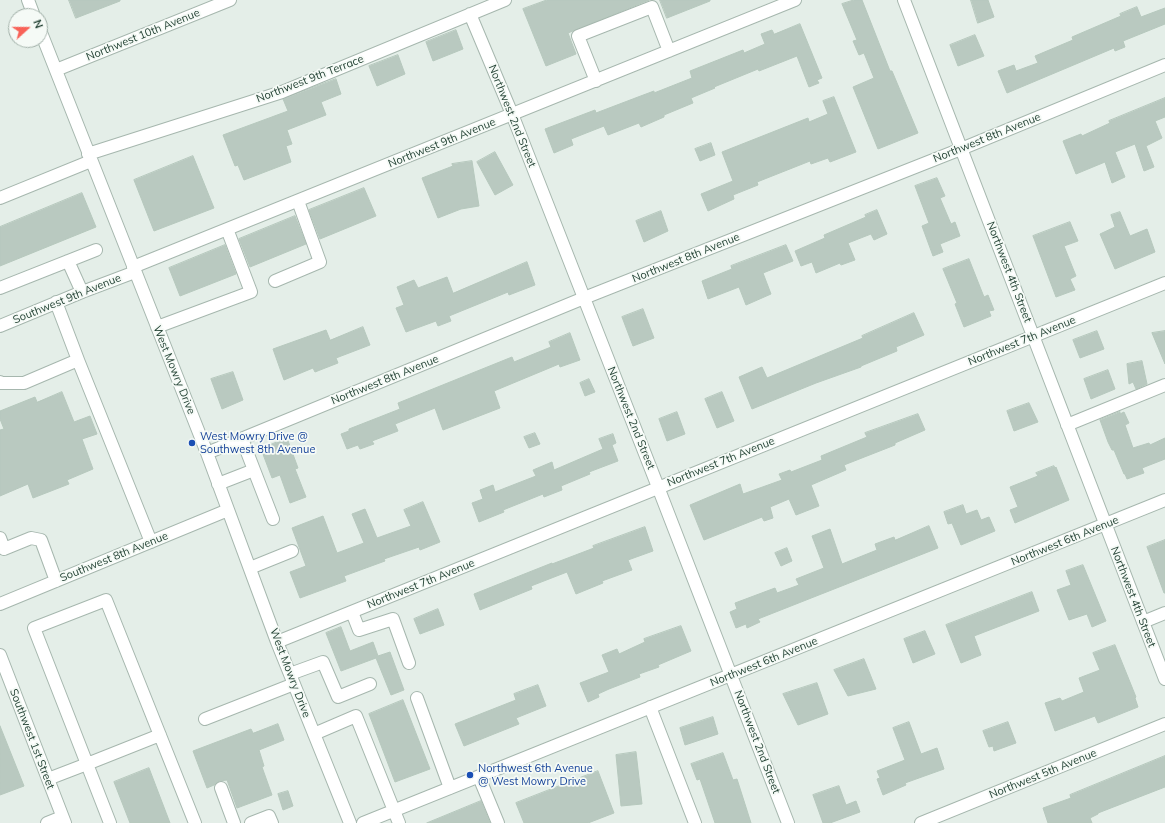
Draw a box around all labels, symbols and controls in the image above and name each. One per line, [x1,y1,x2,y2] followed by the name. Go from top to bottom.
[84,6,202,64] street label: Northwest 10th Avenue
[8,8,48,48] north arrow
[30,18,46,30] text: N
[254,52,366,106] street label: Northwest 9th Terrace
[485,63,539,169] street label: Northwest 2nd Street
[931,110,1043,166] street label: Northwest 8th Avenue
[386,115,498,171] street label: Northwest 9th Avenue
[984,220,1034,324] street label: Northwest 4th Street
[630,230,742,286] street label: Northwest 8th Avenue
[11,271,123,327] street label: Southwest 9th Avenue
[966,313,1078,369] street label: Northwest 7th Avenue
[150,324,198,416] street label: West Mowry Drive
[329,352,441,408] street label: Northwest 8th Avenue
[604,365,658,471] street label: Northwest 2nd Street
[200,430,315,456] place label: West Mowry Drive @ Southwest 8th Avenue
[665,434,777,490] street label: Northwest 7th Avenue
[187,438,197,448] marker: West Mowry Drive @ Southwest 8th Avenue
[1009,513,1121,569] street label: Northwest 6th Avenue
[58,529,170,585] street label: Southwest 8th Avenue
[1108,545,1158,649] street label: Northwest 4th Street
[365,556,477,612] street label: Northwest 7th Avenue
[267,627,313,719] street label: West Mowry Drive
[708,634,820,690] street label: Northwest 6th Avenue
[7,687,57,791] street label: Southwest 1st Street
[731,689,783,795] street label: Northwest 2nd Street
[987,746,1099,802] street label: Northwest 5th Avenue
[478,762,593,788] place label: Northwest 6th Avenue @ West Mowry Drive
[465,770,475,780] marker: Northwest 6th Avenue @ West Mowry Drive

